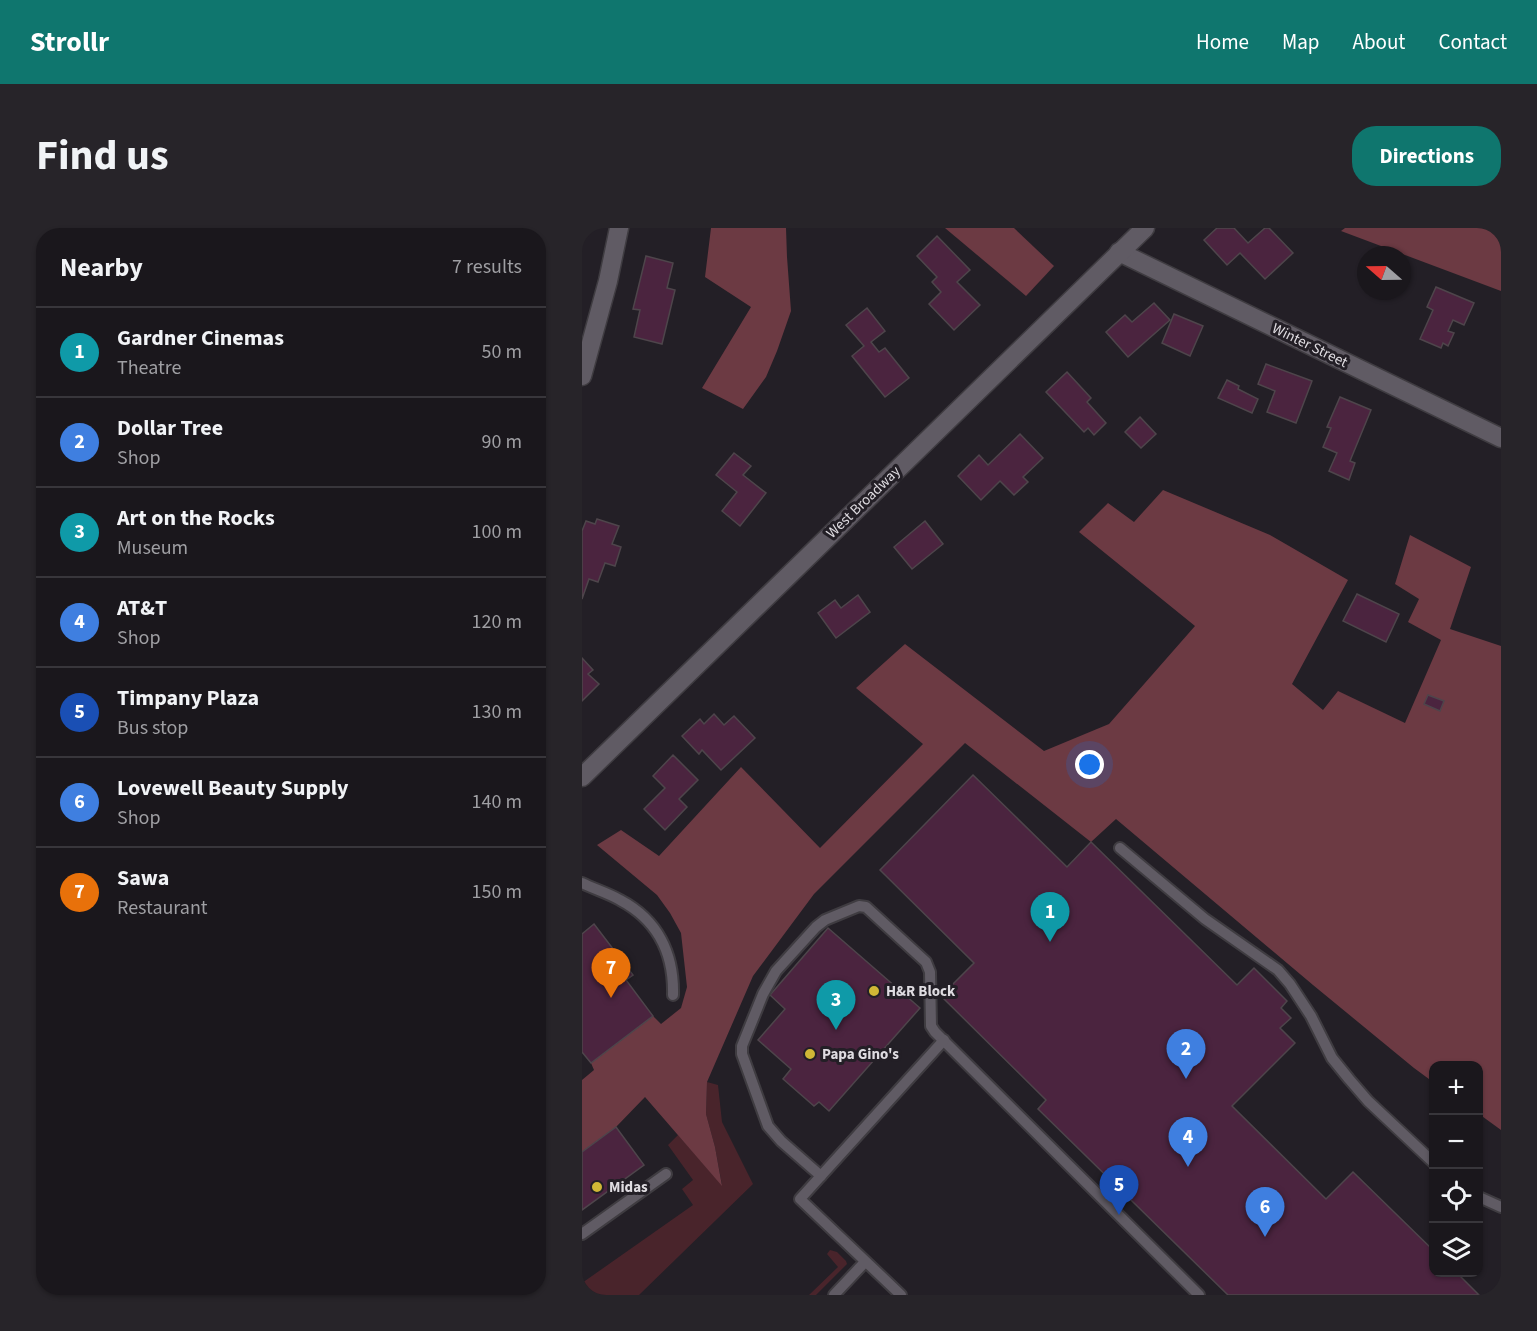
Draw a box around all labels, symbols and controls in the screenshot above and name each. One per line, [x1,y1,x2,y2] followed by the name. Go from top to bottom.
[30,22,109,62] text: Strollr
[1196,27,1249,57] text: Home
[1282,27,1320,57] text: Map
[1353,27,1405,57] text: About
[1438,27,1507,57] text: Contact
[36,126,169,186] text: Find us
[1352,126,1501,186] button: Directions
[1357,246,1411,300] north arrow
[60,249,143,286] text: Nearby
[452,253,522,281] text: 7 results
[1268,318,1351,373] street label: Winter Street
[117,322,284,354] text: Gardner Cinemas
[74,338,85,366] text: 1
[482,338,522,366] text: 50 m
[117,354,181,382] text: Theatre
[117,412,223,444] text: Dollar Tree
[74,428,85,456] text: 2
[482,428,522,456] text: 90 m
[117,444,161,472] text: Shop
[821,461,905,543] street label: West Broadway
[117,502,275,534] text: Art on the Rocks
[74,518,85,546] text: 3
[472,518,522,546] text: 100 m
[117,534,188,562] text: Museum
[117,592,167,624] text: AT&T
[74,608,85,636] text: 4
[472,608,522,636] text: 120 m
[117,624,161,652] text: Shop
[117,682,259,714] text: Timpany Plaza
[74,698,85,726] text: 5
[472,698,522,726] text: 130 m
[117,714,188,742] text: Bus stop
[1075,750,1104,779] your location
[117,772,349,804] text: Lovewell Beauty Supply
[74,788,85,816] text: 6
[472,788,522,816] text: 140 m
[117,804,161,832] text: Shop
[117,862,169,894] text: Sawa
[74,878,85,906] text: 7
[472,878,522,906] text: 150 m
[1030,892,1070,942] pin: 1
[117,894,208,922] text: Restaurant
[591,948,630,998] pin: 7
[816,980,856,1030] pin: 3
[886,981,956,1002] place label: H&R Block
[867,984,881,998] marker: H&R Block
[1166,1030,1206,1079] pin: 2
[822,1044,899,1065] place label: Papa Gino's
[803,1047,817,1061] marker: Papa Gino's
[1429,1061,1483,1277] map controls
[1429,1061,1483,1115] button: +
[1429,1115,1483,1169] button: −
[1168,1118,1208,1167] pin: 4
[1100,1166,1138,1215] pin: 5
[1429,1169,1483,1223] button: locate
[609,1177,648,1198] place label: Midas
[590,1180,604,1194] marker: Midas
[1246,1188,1284,1237] pin: 6
[1429,1223,1483,1277] button: layers

